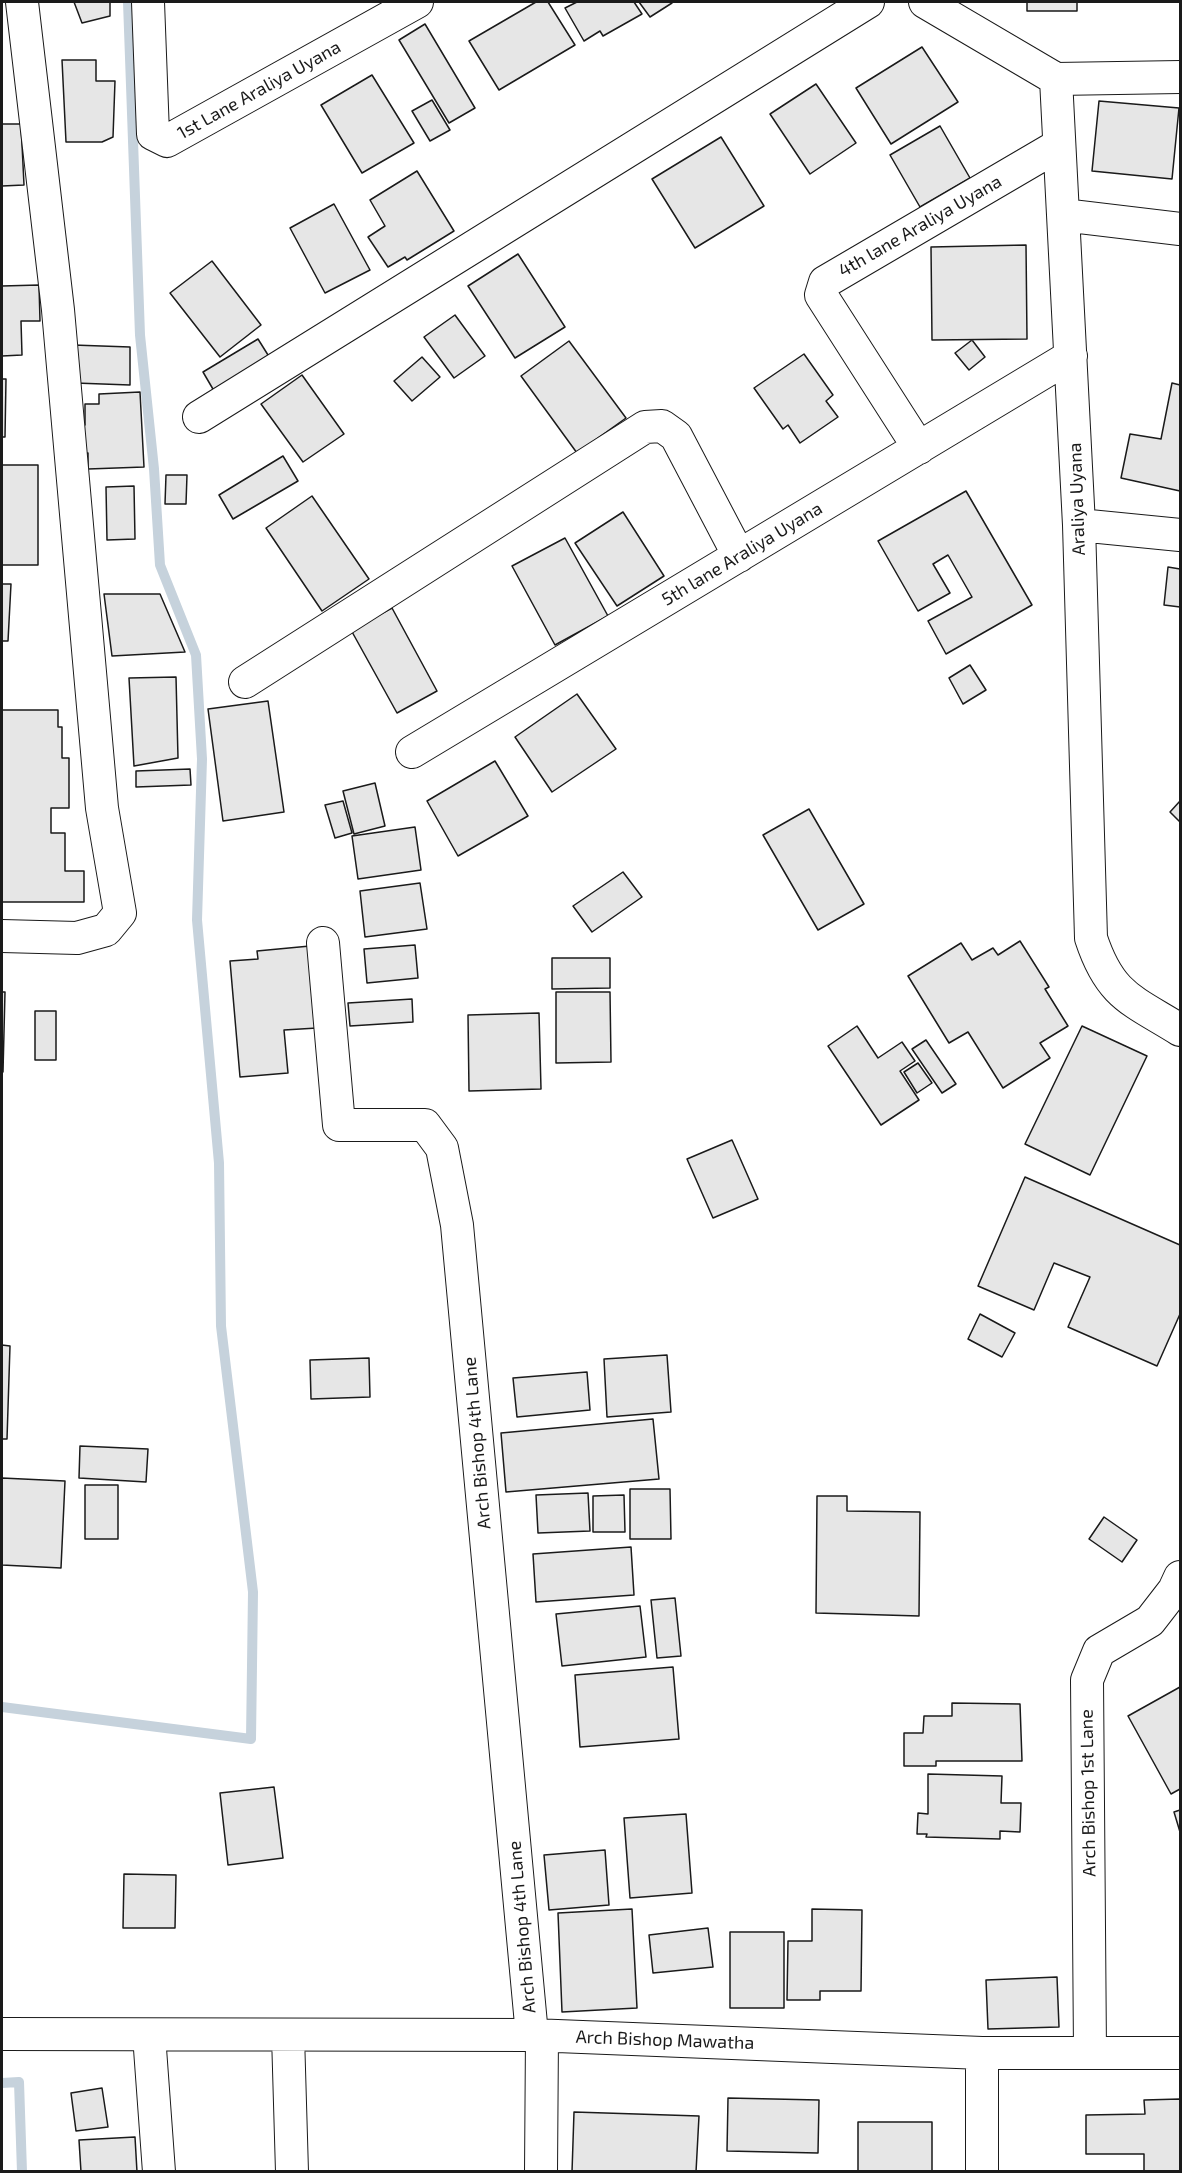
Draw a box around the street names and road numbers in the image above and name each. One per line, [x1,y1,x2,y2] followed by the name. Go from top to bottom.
[174,36,344,144] street label: 1st Lane Araliya Uyana
[835,170,1005,282] street label: 4th lane Araliya Uyana
[1064,442,1090,556] street label: Araliya Uyana
[658,498,826,610] street label: 5th lane Araliya Uyana
[459,1356,495,1530] street label: Arch Bishop 4th Lane
[1076,1709,1100,1877] street label: Arch Bishop 1st Lane
[504,1840,540,2014] street label: Arch Bishop 4th Lane
[575,2026,755,2054] street label: Arch Bishop Mawatha

